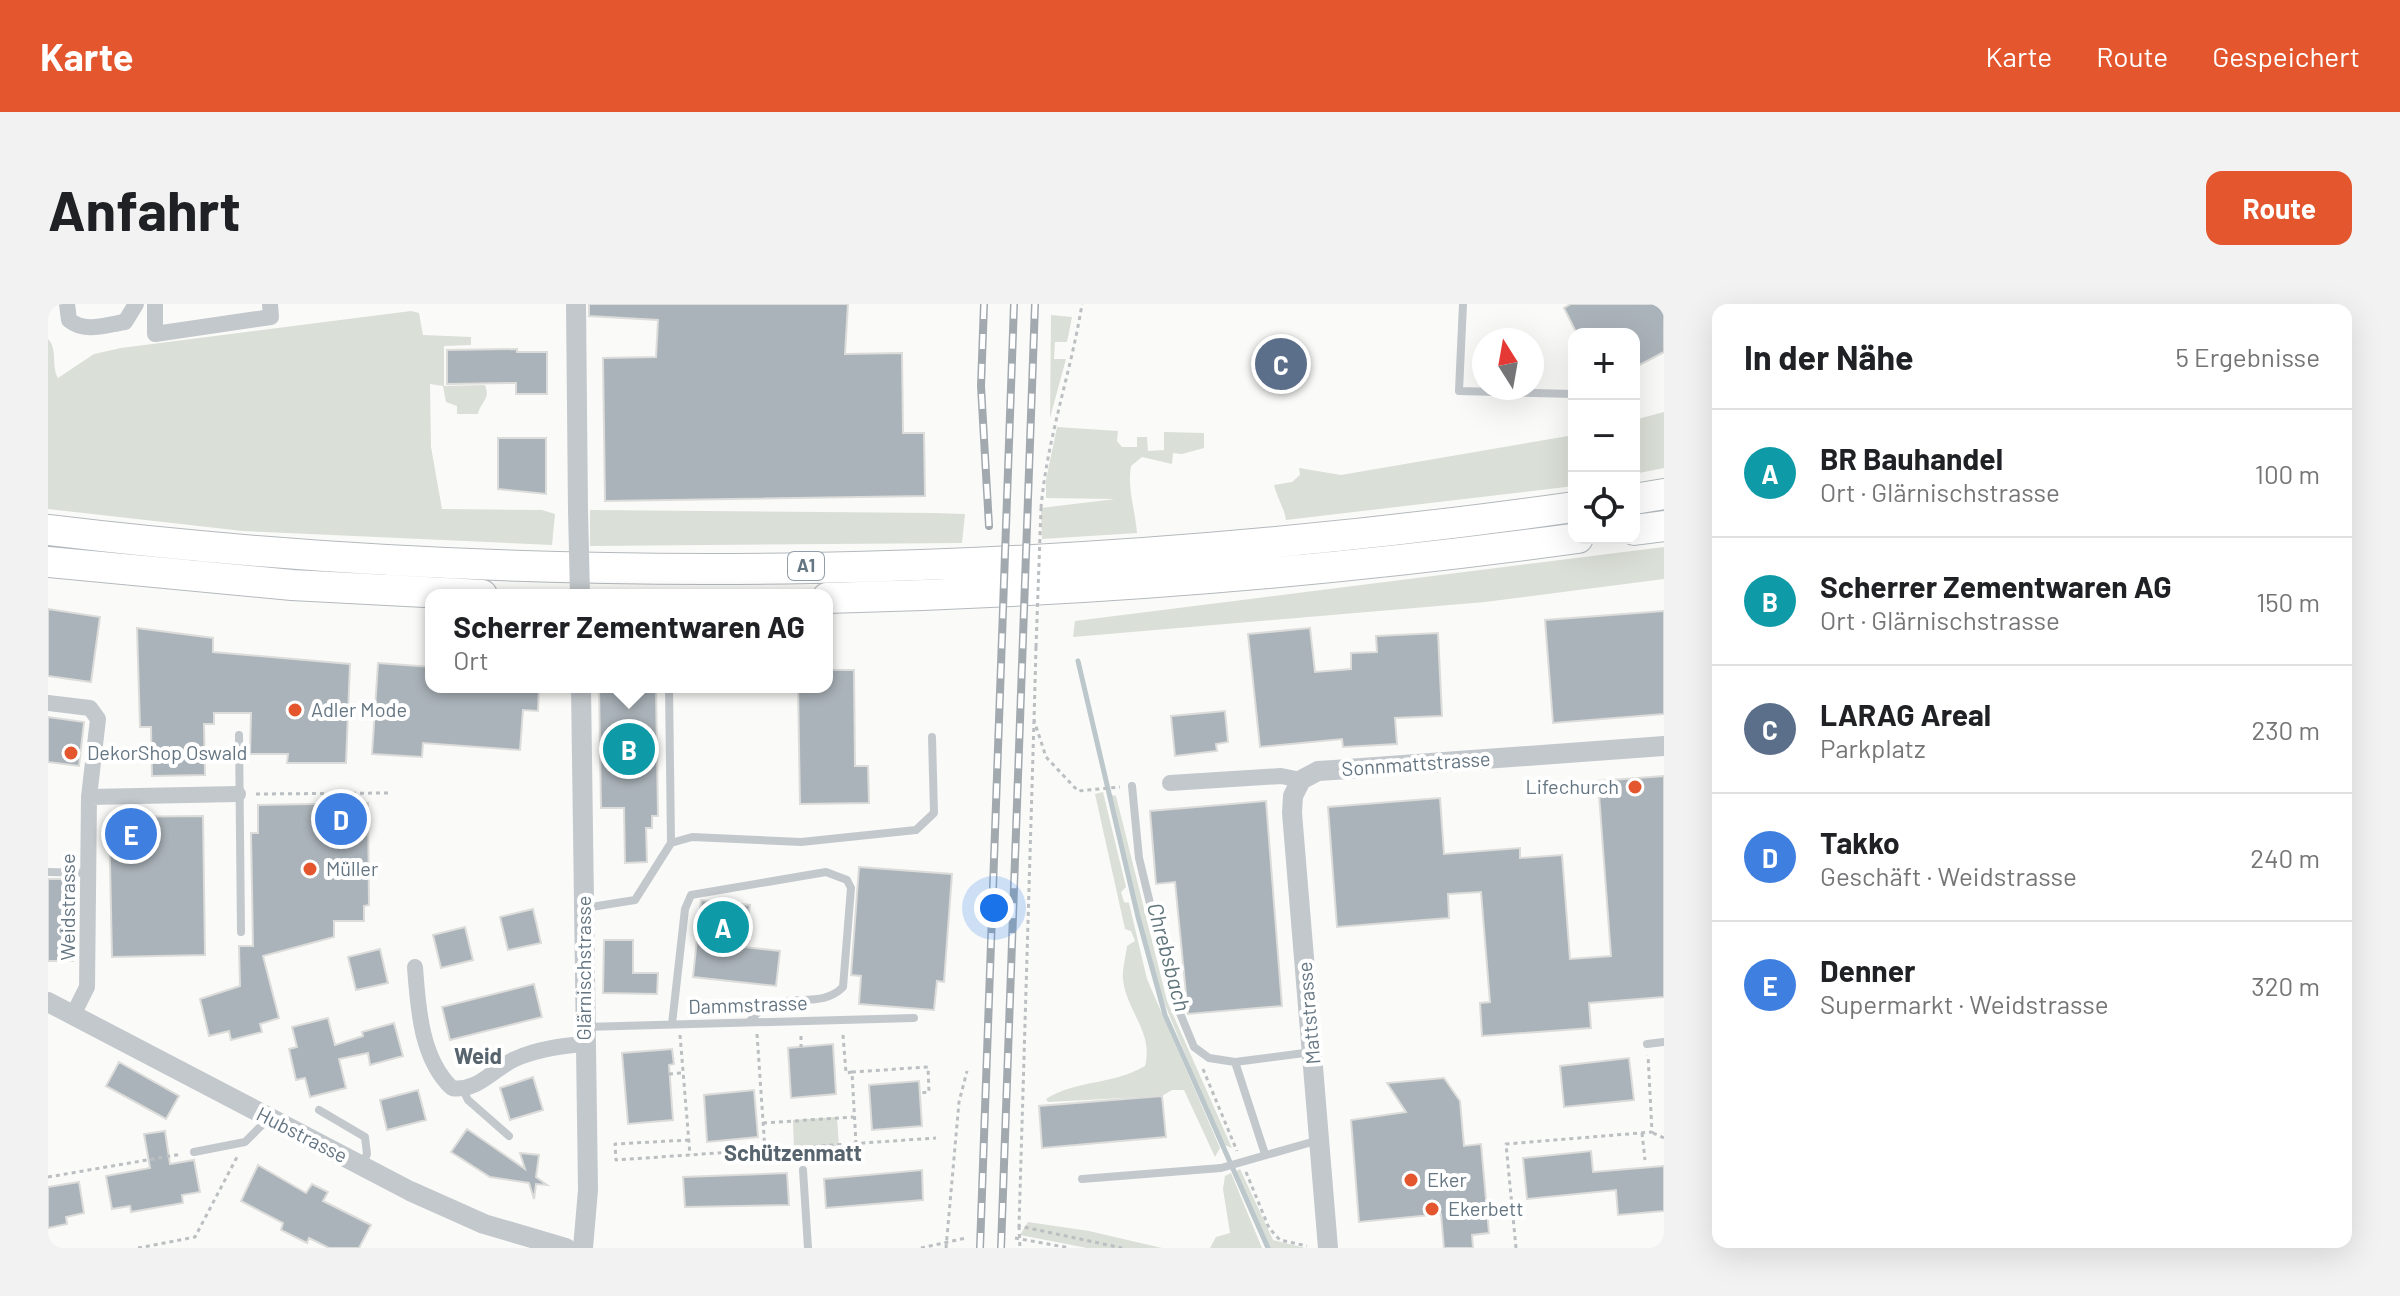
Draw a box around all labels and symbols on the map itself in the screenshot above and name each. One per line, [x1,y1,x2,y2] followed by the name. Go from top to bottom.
[1472,328,1544,400] north arrow
[1255,334,1307,394] pin: C
[788,552,824,580] road number: A1
[311,697,407,721] place label: Adler Mode
[286,701,304,719] marker: Adler Mode
[603,719,655,779] pin: B
[87,740,247,764] place label: DekorShop Oswald
[62,744,80,762] marker: DekorShop Oswald
[1341,746,1491,780] street label: Sonnmattstrasse
[1525,774,1619,798] place label: Lifechurch
[1626,778,1644,796] marker: Lifechurch
[315,789,367,849] pin: D
[105,804,157,864] pin: E
[55,853,79,961] street label: Weidstrasse
[326,856,378,880] place label: Müller
[301,860,319,878] marker: Müller
[974,888,1014,928] your location
[571,896,595,1040] street label: Glärnischstrasse
[697,897,749,957] pin: A
[1143,900,1197,1014] water label: Chrebsbach
[1292,961,1324,1065] street label: Mattstrasse
[688,990,808,1018] street label: Dammstrasse
[454,1042,502,1068] district label: Weid
[253,1101,352,1167] street label: Hubstrasse
[724,1139,862,1165] district label: Schützenmatt
[1427,1167,1467,1191] place label: Eker
[1402,1171,1420,1189] marker: Eker
[1448,1196,1524,1220] place label: Ekerbett
[1423,1200,1441,1218] marker: Ekerbett

